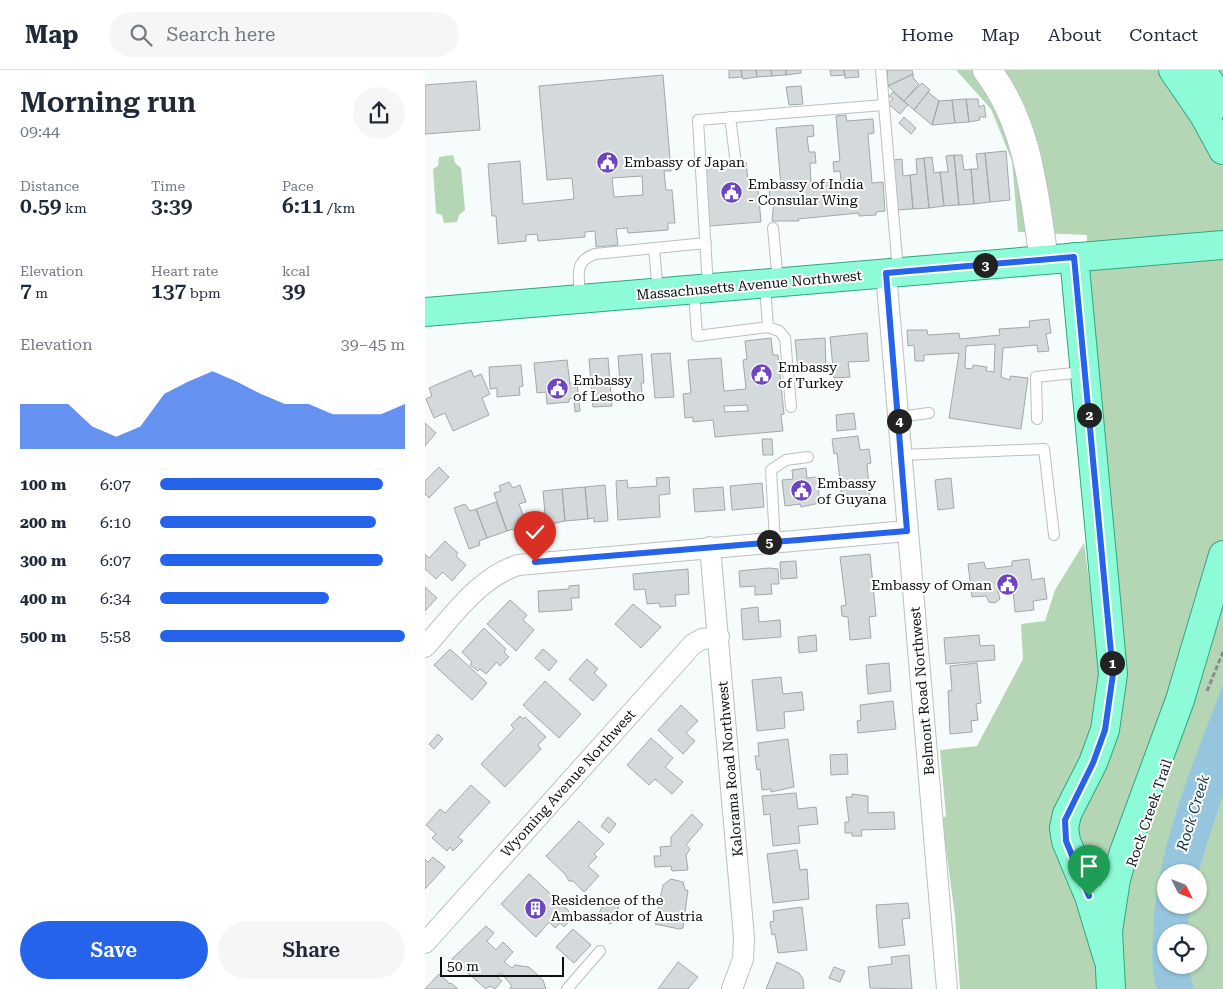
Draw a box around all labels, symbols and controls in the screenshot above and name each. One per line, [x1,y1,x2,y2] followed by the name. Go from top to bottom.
[109,12,459,57] search box
[25,21,79,49] text: Map
[127,21,155,49] icon: search
[167,23,275,46] text: Search here
[901,24,953,45] text: Home
[981,24,1020,45] text: Map
[1048,24,1101,45] text: About
[1129,24,1198,45] text: Contact
[20,86,196,119] text: Morning run
[353,87,405,139] button: share
[20,122,60,141] text: 09:44
[596,150,620,174] public building icon: Embassy of Japan
[624,154,745,170] place label: Embassy of Japan
[748,176,864,208] place label: Embassy of India - Consular Wing
[20,178,79,194] text: Distance
[151,178,185,194] text: Time
[282,178,314,194] text: Pace
[720,180,744,204] public building icon: Embassy of India - Consular Wing
[20,194,61,218] text: 0.59
[151,194,192,218] text: 3:39
[282,194,323,218] text: 6:11
[61,200,87,216] text: km
[323,200,355,216] text: /km
[973,252,997,278] pin: 3
[982,257,989,273] text: 3
[20,263,83,279] text: Elevation
[151,263,218,279] text: Heart rate
[282,263,310,279] text: kcal
[636,267,862,303] street label: Massachusetts Avenue Northwest
[20,279,32,303] text: 7
[151,279,186,303] text: 137
[282,279,306,303] text: 39
[32,285,48,301] text: m
[186,285,221,301] text: bpm
[20,335,93,354] text: Elevation
[341,335,405,354] text: 39–45 m
[778,359,844,391] place label: Embassy of Turkey
[750,363,774,387] public building icon: Embassy of Turkey
[573,372,645,404] place label: Embassy of Lesotho
[545,376,569,400] public building icon: Embassy of Lesotho
[1077,402,1101,428] pin: 2
[1086,407,1093,423] text: 2
[887,408,911,434] pin: 4
[896,413,903,429] text: 4
[20,475,66,494] text: 100 m
[100,475,131,494] text: 6:07
[817,475,887,507] place label: Embassy of Guyana
[789,479,813,503] public building icon: Embassy of Guyana
[514,511,556,562] pin
[20,513,66,532] text: 200 m
[100,513,131,532] text: 6:10
[521,518,549,546] icon: check
[757,530,781,554] pin: 5
[766,534,773,550] text: 5
[20,551,66,570] text: 300 m
[100,551,131,570] text: 6:07
[996,573,1020,597] public building icon: Embassy of Oman
[871,577,992,593] place label: Embassy of Oman
[20,589,66,608] text: 400 m
[100,589,131,608] text: 6:34
[907,606,937,776] street label: Belmont Road Northwest
[20,627,66,646] text: 500 m
[100,627,131,646] text: 5:58
[1099,650,1125,676] pin: 1
[1109,655,1116,671] text: 1
[714,681,746,857] street label: Kalorama Road Northwest
[498,706,638,860] street label: Wyoming Avenue Northwest
[1123,756,1175,869] street label: Rock Creek Trail
[1173,772,1213,854] water label: Rock Creek
[1068,845,1110,896] pin
[1075,852,1103,880] icon: arrive
[1157,864,1207,914] north arrow
[1157,864,1207,974] map controls
[551,892,703,924] place label: Residence of the Ambassador of Austria
[523,896,547,920] building icon: Residence of the Ambassador of Austria
[20,921,208,979] button: Save
[218,921,405,979] button: Share
[1157,924,1207,974] button: locate
[440,954,564,977] scale bar
[447,958,479,974] text: 50 m

